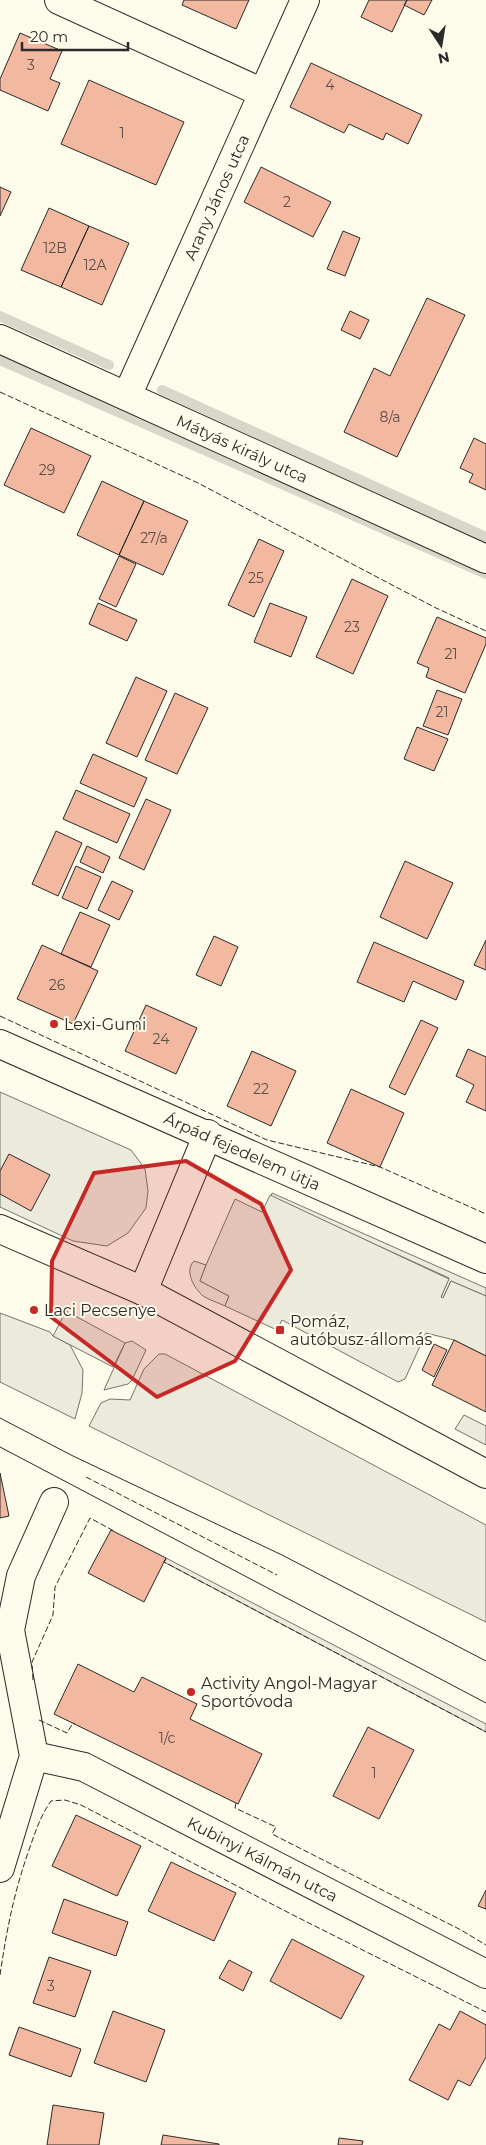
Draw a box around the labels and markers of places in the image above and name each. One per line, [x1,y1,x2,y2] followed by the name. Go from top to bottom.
[64,1015,146,1034] place label: Lexi-Gumi
[48,1018,60,1030] marker: Lexi-Gumi
[44,1301,156,1320] place label: Laci Pecsenye
[28,1304,40,1316] marker: Laci Pecsenye
[290,1312,432,1349] place label: Pomáz, autóbusz-állomás
[274,1324,286,1336] marker: Pomáz, autóbusz-állomás
[201,1674,377,1711] place label: Activity Angol-Magyar Sportóvoda
[185,1686,197,1698] marker: Activity Angol-Magyar Sportóvoda

